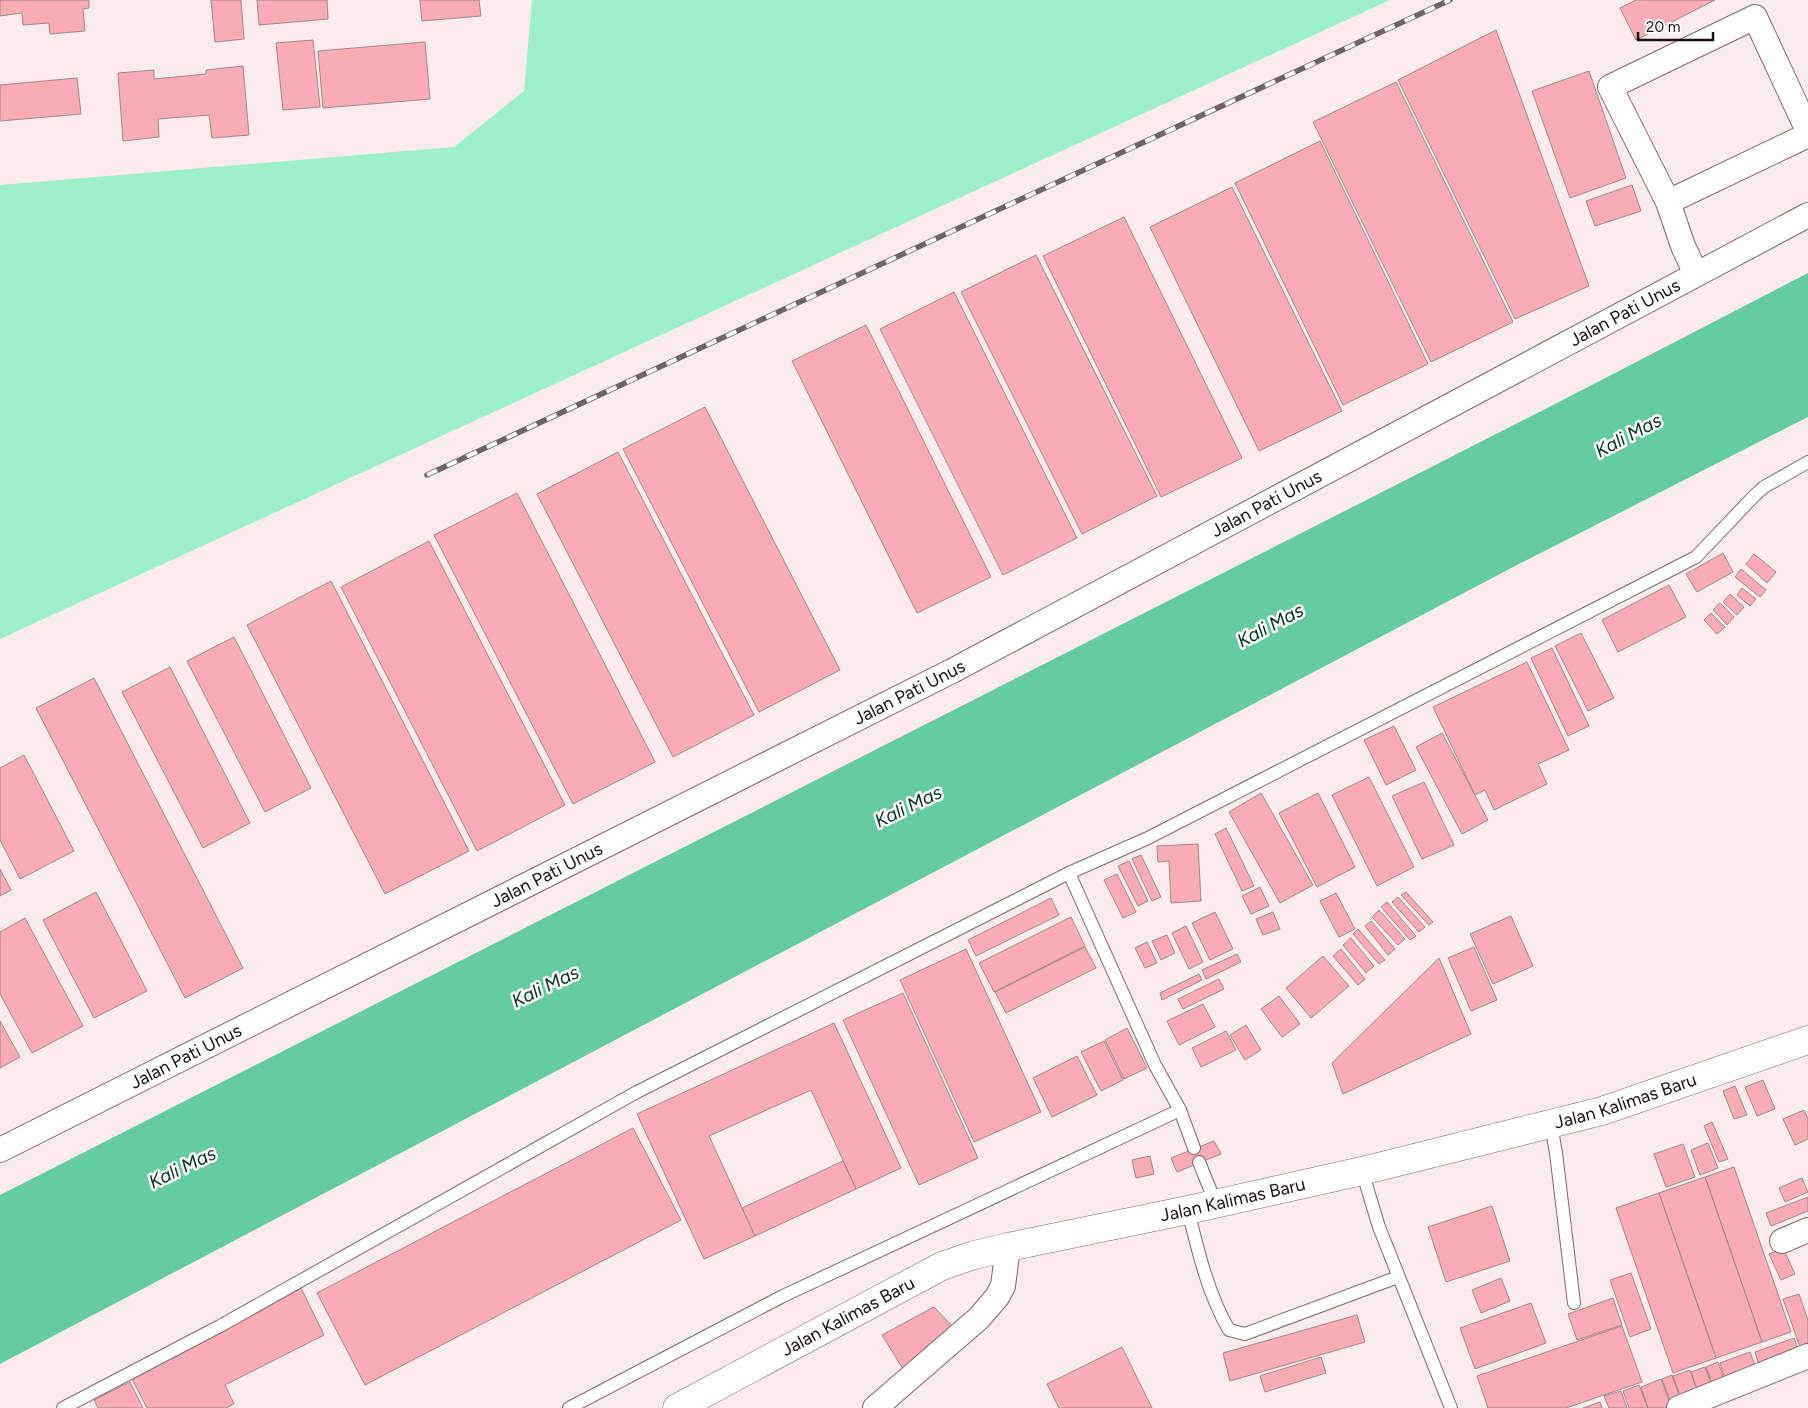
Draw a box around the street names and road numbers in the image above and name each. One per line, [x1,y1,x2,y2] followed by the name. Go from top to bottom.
[1566,274,1684,351] street label: Jalan Pati Unus
[1207,465,1326,542] street label: Jalan Pati Unus
[850,655,969,730] street label: Jalan Pati Unus
[487,838,606,912] street label: Jalan Pati Unus
[126,1019,245,1094] street label: Jalan Pati Unus
[1552,1068,1699,1134] street label: Jalan Kalimas Baru
[1158,1173,1307,1226] street label: Jalan Kalimas Baru
[778,1272,918,1361] street label: Jalan Kalimas Baru

